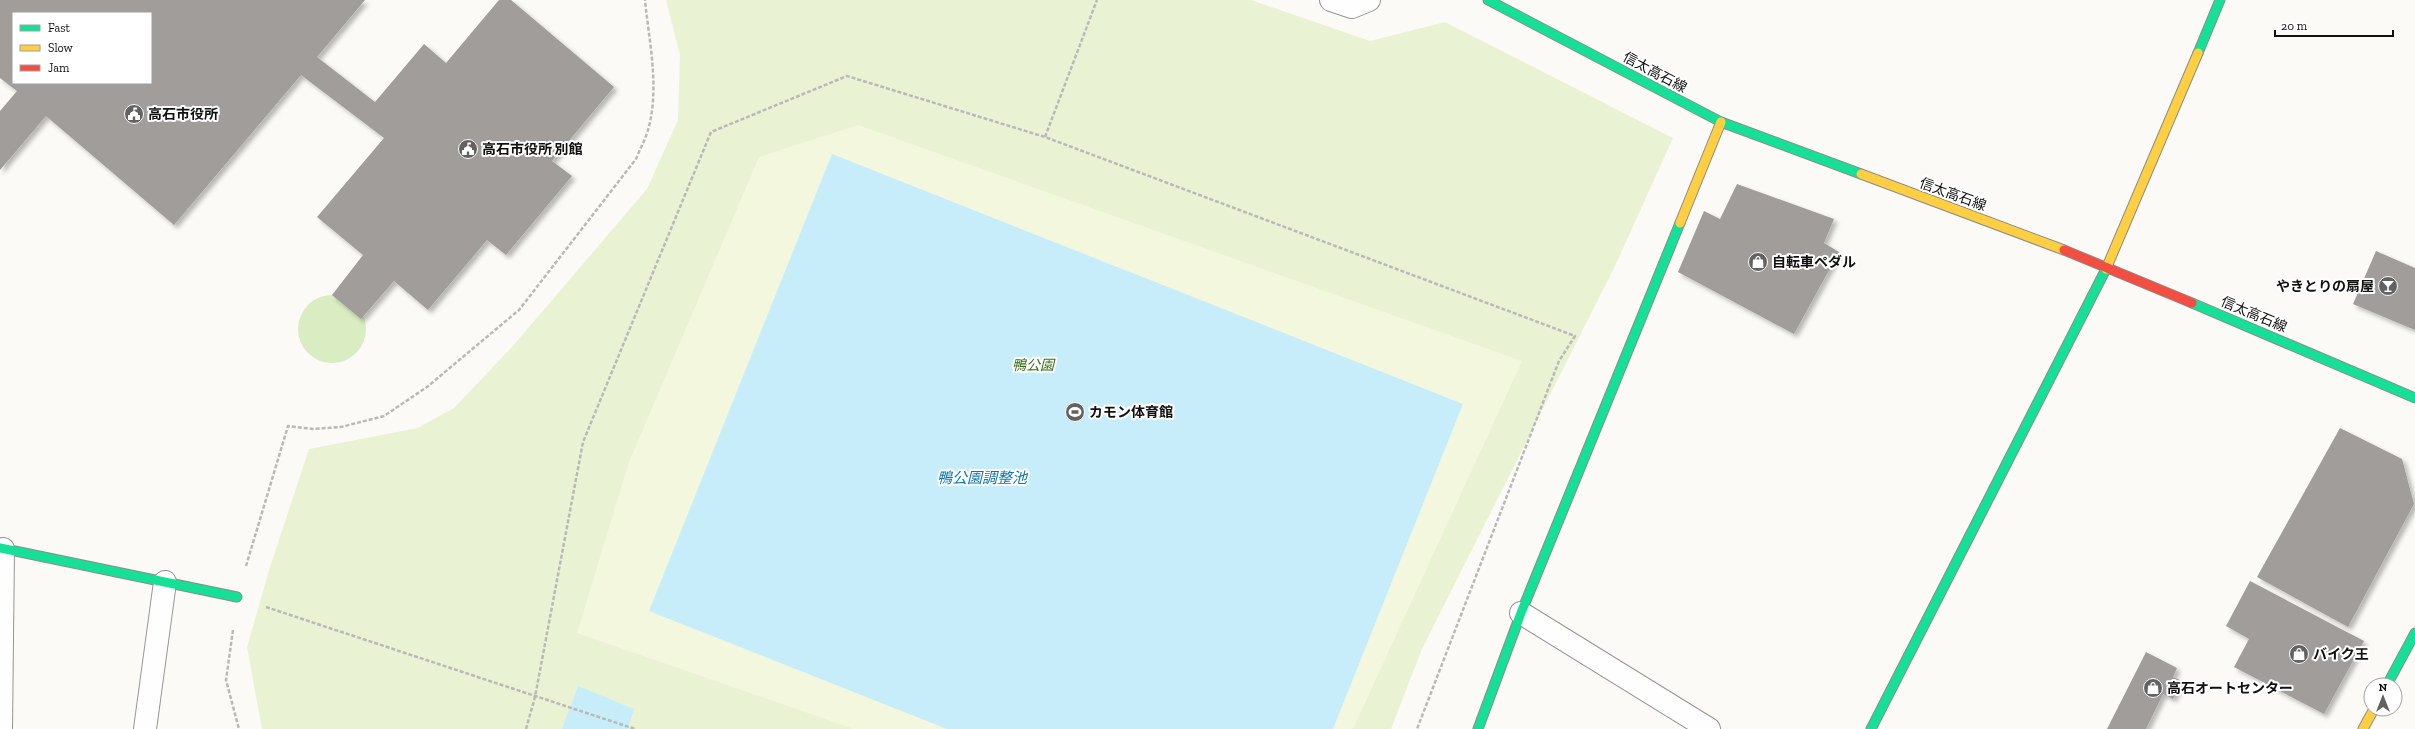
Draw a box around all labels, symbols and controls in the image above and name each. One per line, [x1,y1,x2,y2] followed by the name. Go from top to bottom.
[12,12,152,84] legend
[2275,12,2393,38] scale bar
[2281,19,2308,33] text: 20 m
[48,21,71,35] text: Fast
[48,41,74,55] text: Slow
[1620,49,1690,96] street label: 信太高石線
[48,61,70,75] text: Jam
[123,103,145,125] public building icon: 高石市役所
[148,106,218,123] place label: 高石市役所
[457,138,479,160] public building icon: 高石市役所 別館
[482,141,583,158] place label: 高石市役所 別館
[1917,175,1989,214] street label: 信太高石線
[1747,251,1769,273] shop icon: 自転車ペダル
[1772,254,1856,271] place label: 自転車ペダル
[2377,275,2399,297] bar icon: やきとりの扇屋
[2276,278,2374,295] place label: やきとりの扇屋
[2218,293,2289,336] street label: 信太高石線
[1012,357,1056,374] park label: 鴨公園
[1064,401,1086,423] sports icon: カモン体育館
[1089,404,1173,421] place label: カモン体育館
[937,469,1029,487] water label: 鴨公園調整池
[2288,643,2310,665] shop icon: バイク王
[2313,646,2369,663] place label: バイク王
[2142,677,2164,699] shop icon: 高石オートセンター
[2363,677,2403,717] north arrow
[2167,680,2293,697] place label: 高石オートセンター
[2379,681,2388,694] text: N

